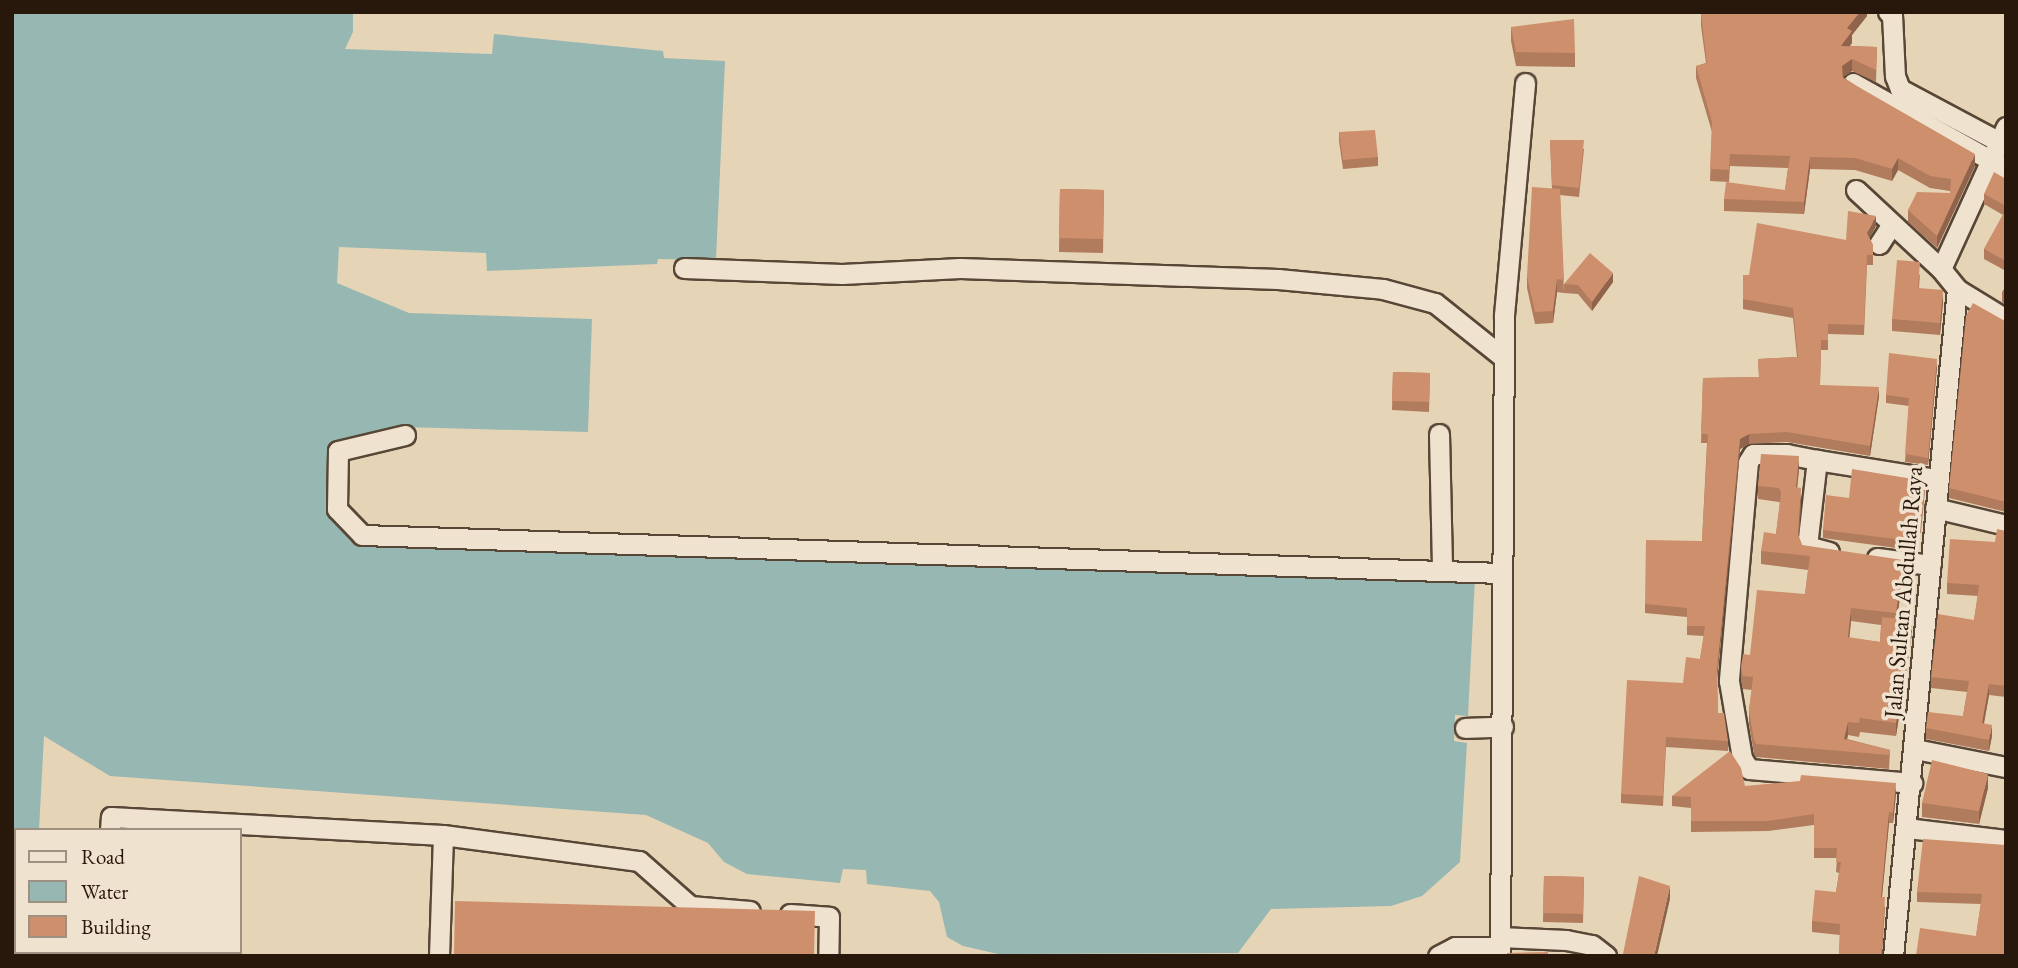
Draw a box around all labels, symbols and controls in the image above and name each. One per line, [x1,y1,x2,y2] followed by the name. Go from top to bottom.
[1878,465,1928,719] street label: Jalan Sultan Abdullah Raya
[14,828,242,954] legend
[81,843,125,870] text: Road
[81,878,128,905] text: Water
[81,913,151,940] text: Building

